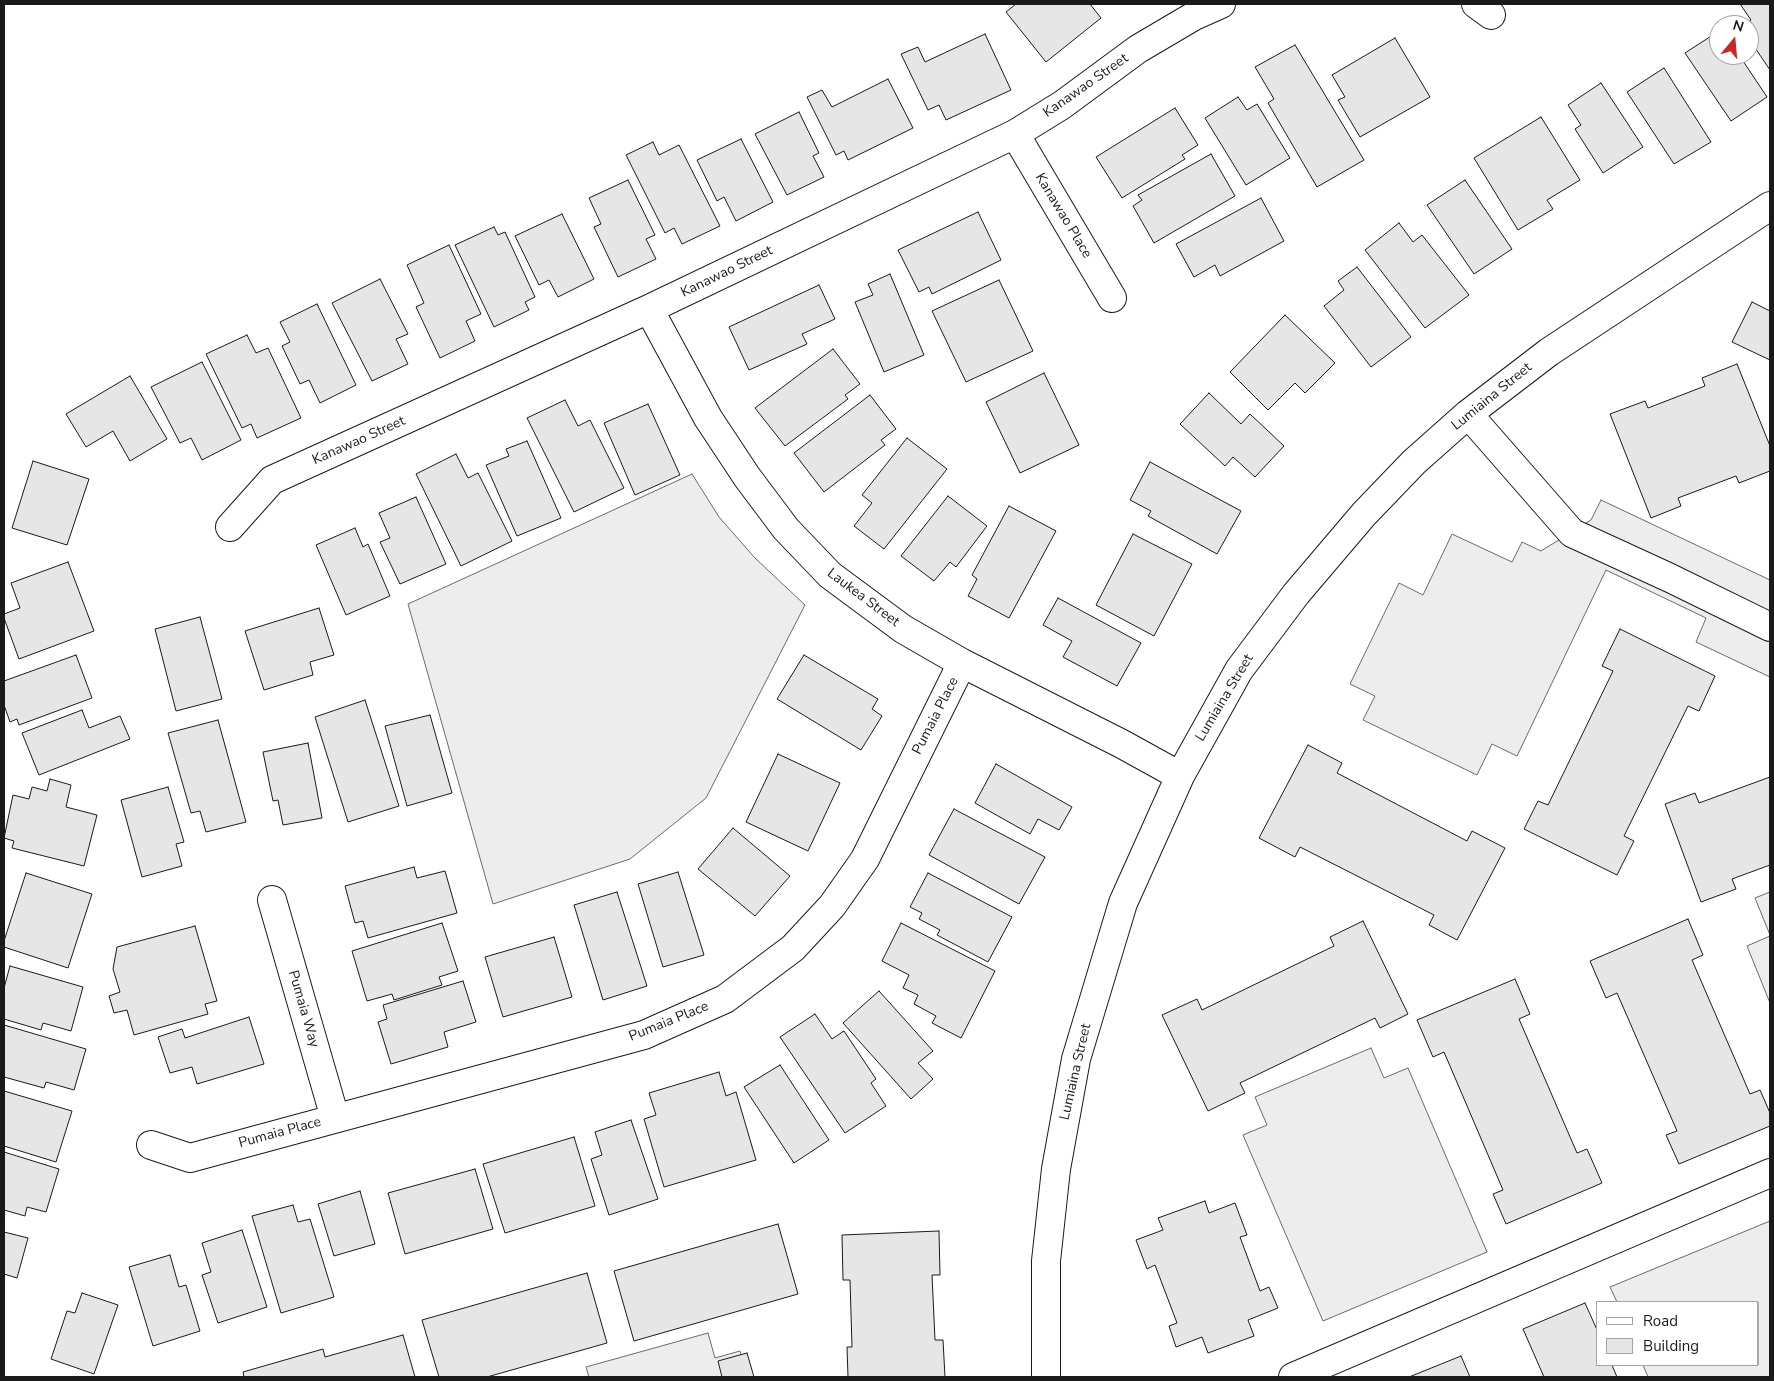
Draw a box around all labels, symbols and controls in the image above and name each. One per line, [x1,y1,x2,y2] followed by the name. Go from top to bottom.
[1709,15,1759,65] north arrow
[1730,16,1746,37] text: N
[1040,50,1132,122] street label: Kanawao Street
[1031,170,1095,262] street label: Kanawao Place
[678,243,776,301] street label: Kanawao Street
[1448,360,1536,434] street label: Lumiaina Street
[310,413,408,469] street label: Kanawao Street
[823,565,903,631] street label: Laukea Street
[1192,652,1258,744] street label: Lumiaina Street
[909,675,963,757] street label: Pumaia Place
[284,968,322,1050] street label: Pumaia Way
[627,998,711,1046] street label: Pumaia Place
[1057,1022,1095,1122] street label: Lumiaina Street
[237,1114,323,1152] street label: Pumaia Place
[1596,1301,1759,1366] legend
[1643,1311,1678,1331] text: Road
[1643,1336,1699,1356] text: Building

